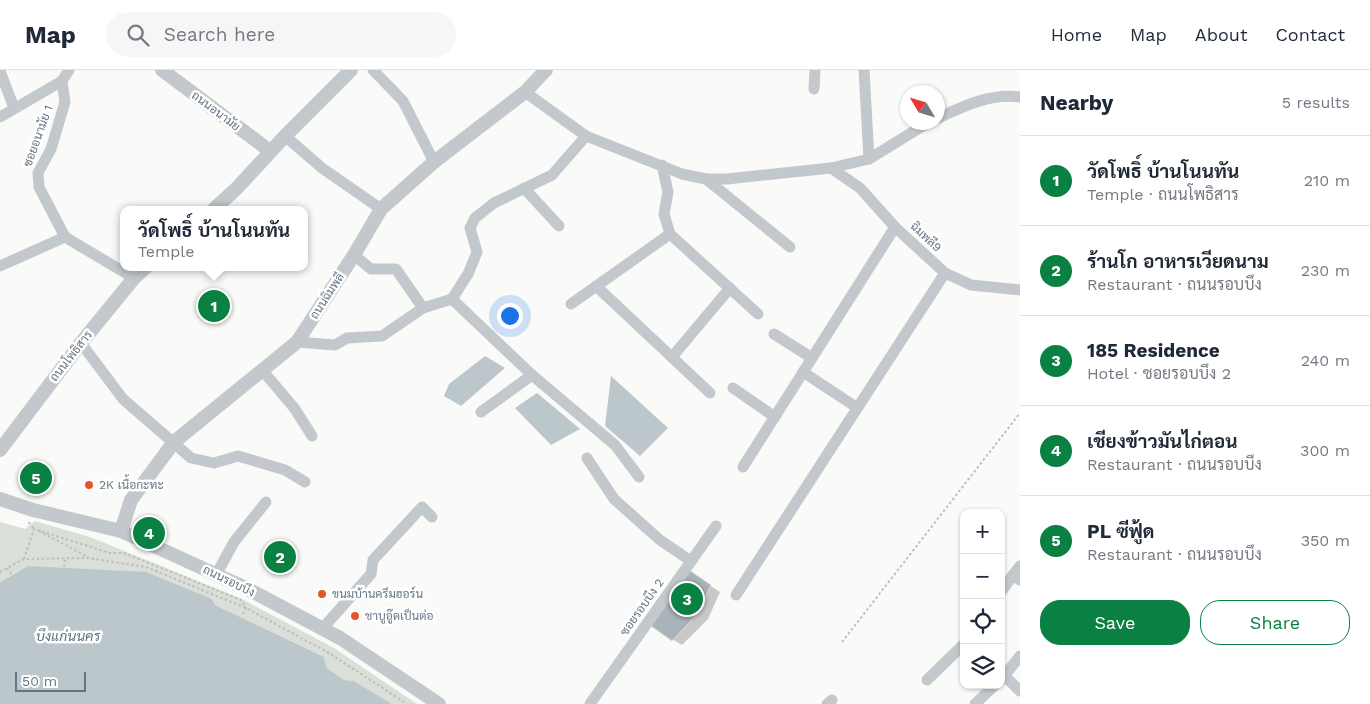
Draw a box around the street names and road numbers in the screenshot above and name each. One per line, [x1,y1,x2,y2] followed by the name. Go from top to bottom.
[189,88,243,134] street label: ถนนอนามัย
[20,103,56,169] street label: ซอยอนามัย 1
[907,218,945,255] street label: ฉิมพลี9
[306,270,347,322] street label: ถนนฉิมพลี
[46,327,95,384] street label: ถนนโพธิสาร
[201,562,257,600] street label: ถนนรอบบึง
[617,576,667,638] street label: ซอยรอบบึง 2

